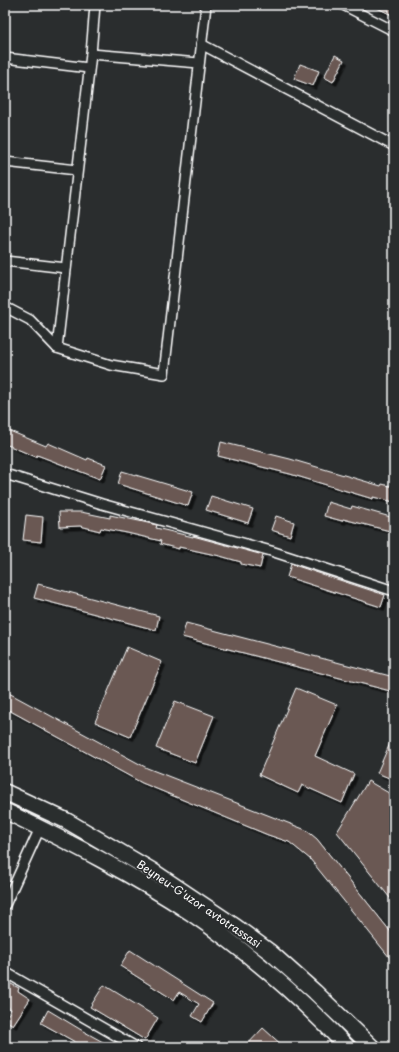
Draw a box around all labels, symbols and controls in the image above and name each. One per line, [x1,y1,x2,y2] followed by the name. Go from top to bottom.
[134,855,265,952] street label: Beyneu-G'uzor avtotrassasi

